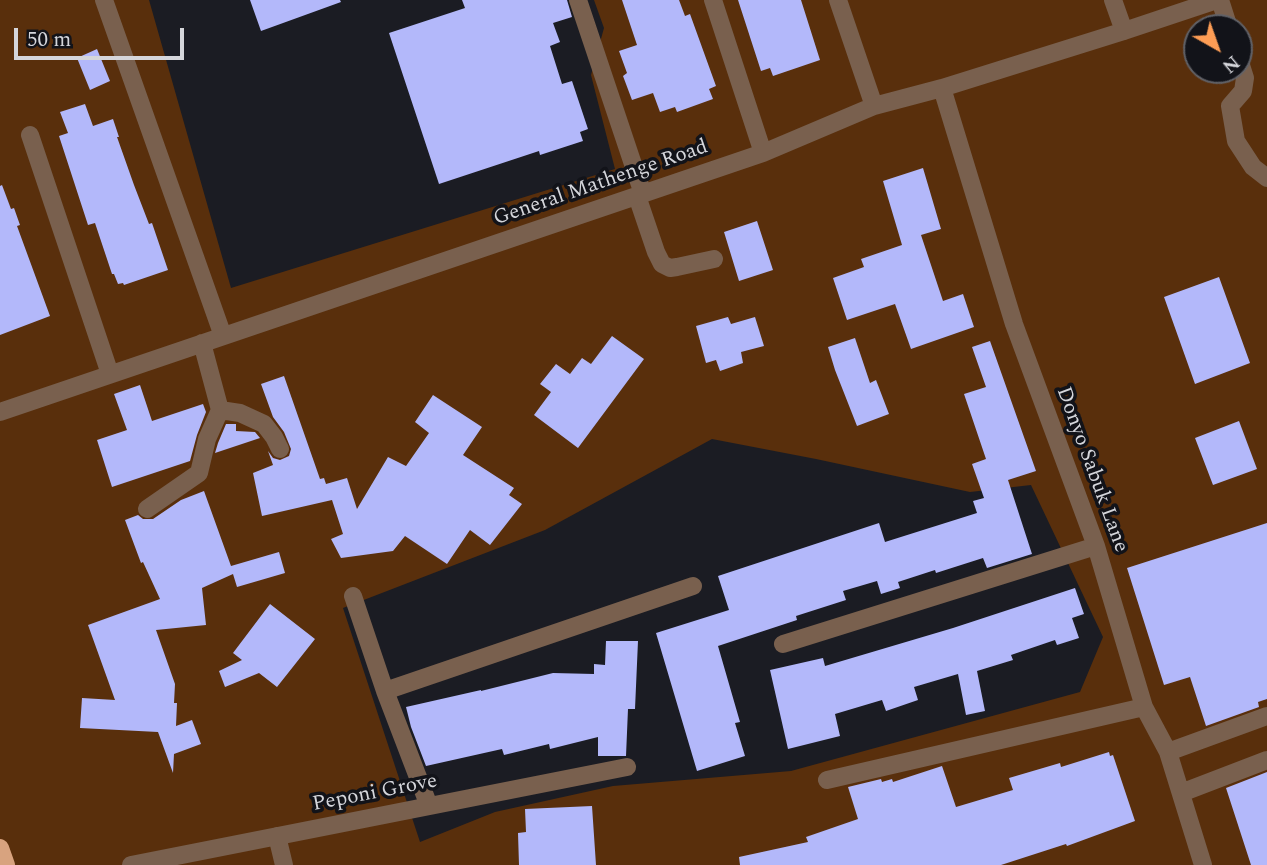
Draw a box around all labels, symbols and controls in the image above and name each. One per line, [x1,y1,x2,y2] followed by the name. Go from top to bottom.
[18,14,187,58] scale bar
[1183,14,1253,84] north arrow
[27,24,71,56] text: 50 m
[1215,48,1246,80] text: N
[490,135,712,233] street label: General Mathenge Road
[1049,384,1133,556] street label: Donyo Sabuk Lane
[311,770,439,818] street label: Peponi Grove

